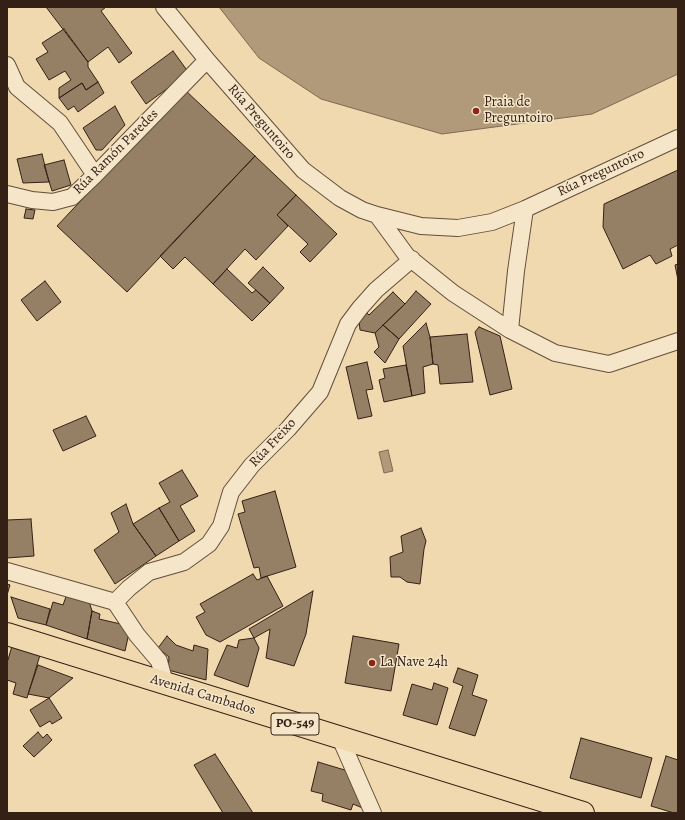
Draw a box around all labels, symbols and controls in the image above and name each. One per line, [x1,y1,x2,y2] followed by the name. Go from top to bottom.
[224,81,298,163] street label: Rúa Preguntoiro
[484,95,553,128] place label: Praia de Preguntoiro
[70,106,162,198] street label: Rúa Ramón Paredes
[471,106,481,116] marker: Praia de Preguntoiro
[555,146,647,200] street label: Rúa Preguntoiro
[246,415,300,471] street label: Rúa Freixo
[380,655,448,671] place label: La Nave 24h
[367,658,377,668] marker: La Nave 24h
[148,671,258,719] street label: Avenida Cambados
[271,713,319,735] road number: PO-549

